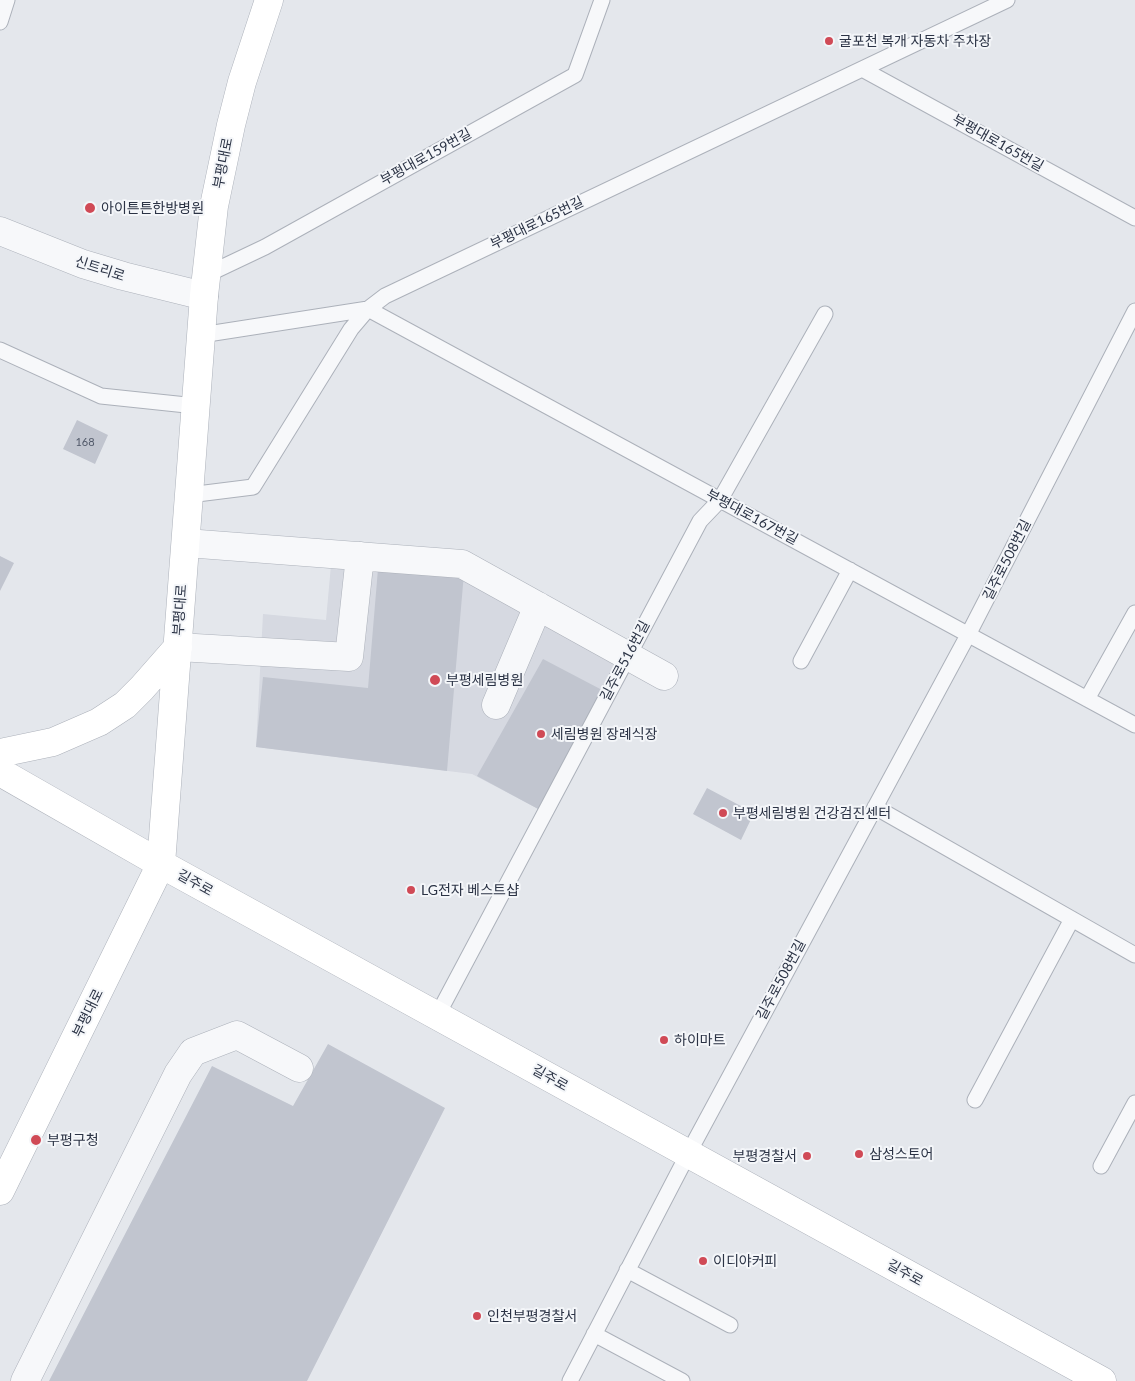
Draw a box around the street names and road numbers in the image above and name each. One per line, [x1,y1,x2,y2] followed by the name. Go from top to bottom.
[949,111,1047,175] street label: 부평대로165번길
[377,125,475,189] street label: 부평대로159번길
[210,136,236,190] street label: 부평대로
[488,193,586,253] street label: 부평대로165번길
[73,253,127,285] street label: 신트리로
[703,486,801,548] street label: 부평대로167번길
[979,517,1035,603] street label: 길주로508번길
[170,584,190,636] street label: 부평대로
[597,618,653,704] street label: 길주로516번길
[174,866,216,900] street label: 길주로
[753,937,809,1023] street label: 길주로508번길
[69,986,107,1040] street label: 부평대로
[529,1061,571,1095] street label: 길주로
[884,1256,926,1290] street label: 길주로

